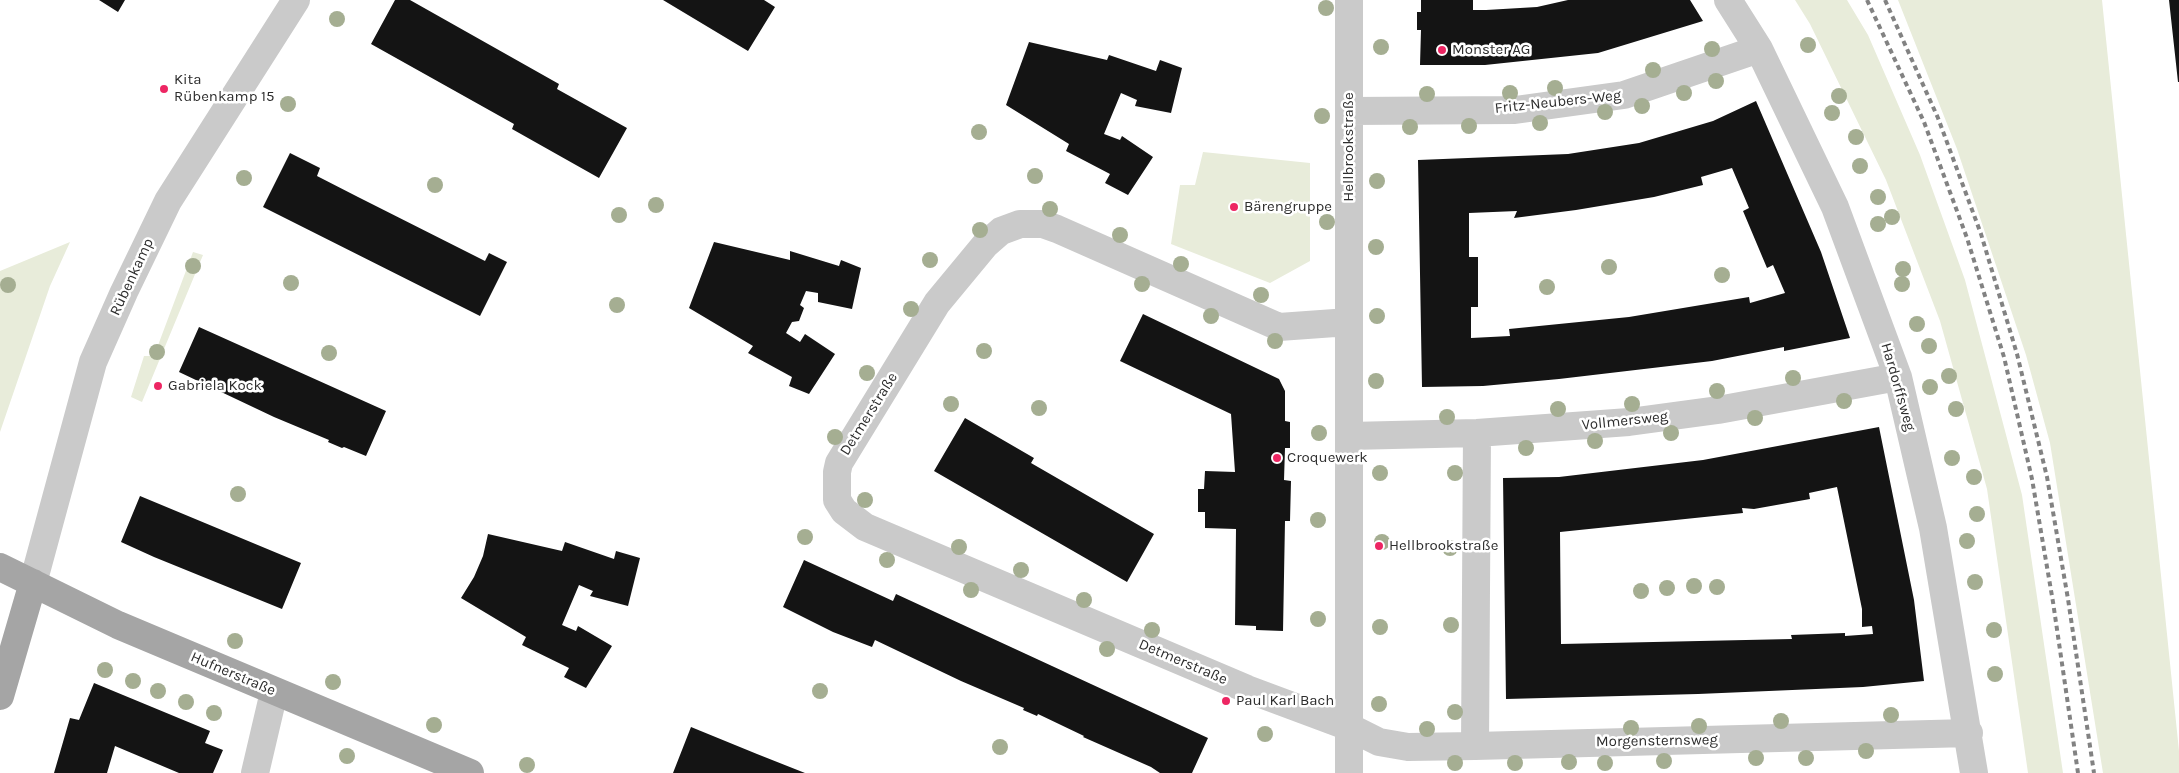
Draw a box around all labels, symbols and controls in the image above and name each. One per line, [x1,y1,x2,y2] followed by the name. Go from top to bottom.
[1452,41,1530,59] place label: Monster AG
[1436,44,1448,56] marker: Monster AG
[174,71,274,106] place label: Kita Rübenkamp 15
[158,83,170,95] marker: Kita Rübenkamp 15
[1494,86,1622,118] street label: Fritz-Neubers-Weg
[1340,92,1358,202] street label: Hellbrookstraße
[1244,198,1332,216] place label: Bärengruppe
[1228,201,1240,213] marker: Bärengruppe
[106,235,158,319] street label: Rübenkamp
[1877,341,1919,433] street label: Hardorffsweg
[836,369,902,459] street label: Detmerstraße
[168,377,262,395] place label: Gabriela Kock
[152,380,164,392] marker: Gabriela Kock
[1581,408,1669,434] street label: Vollmersweg
[1287,449,1368,467] place label: Croquewerk
[1271,452,1283,464] marker: Croquewerk
[1389,537,1498,555] place label: Hellbrookstraße
[1373,540,1385,552] marker: Hellbrookstraße
[1136,635,1230,689] street label: Detmerstraße
[188,648,278,700] street label: Hufnerstraße
[1236,692,1334,710] place label: Paul Karl Bach
[1220,695,1232,707] marker: Paul Karl Bach
[1596,731,1718,751] street label: Morgensternsweg

